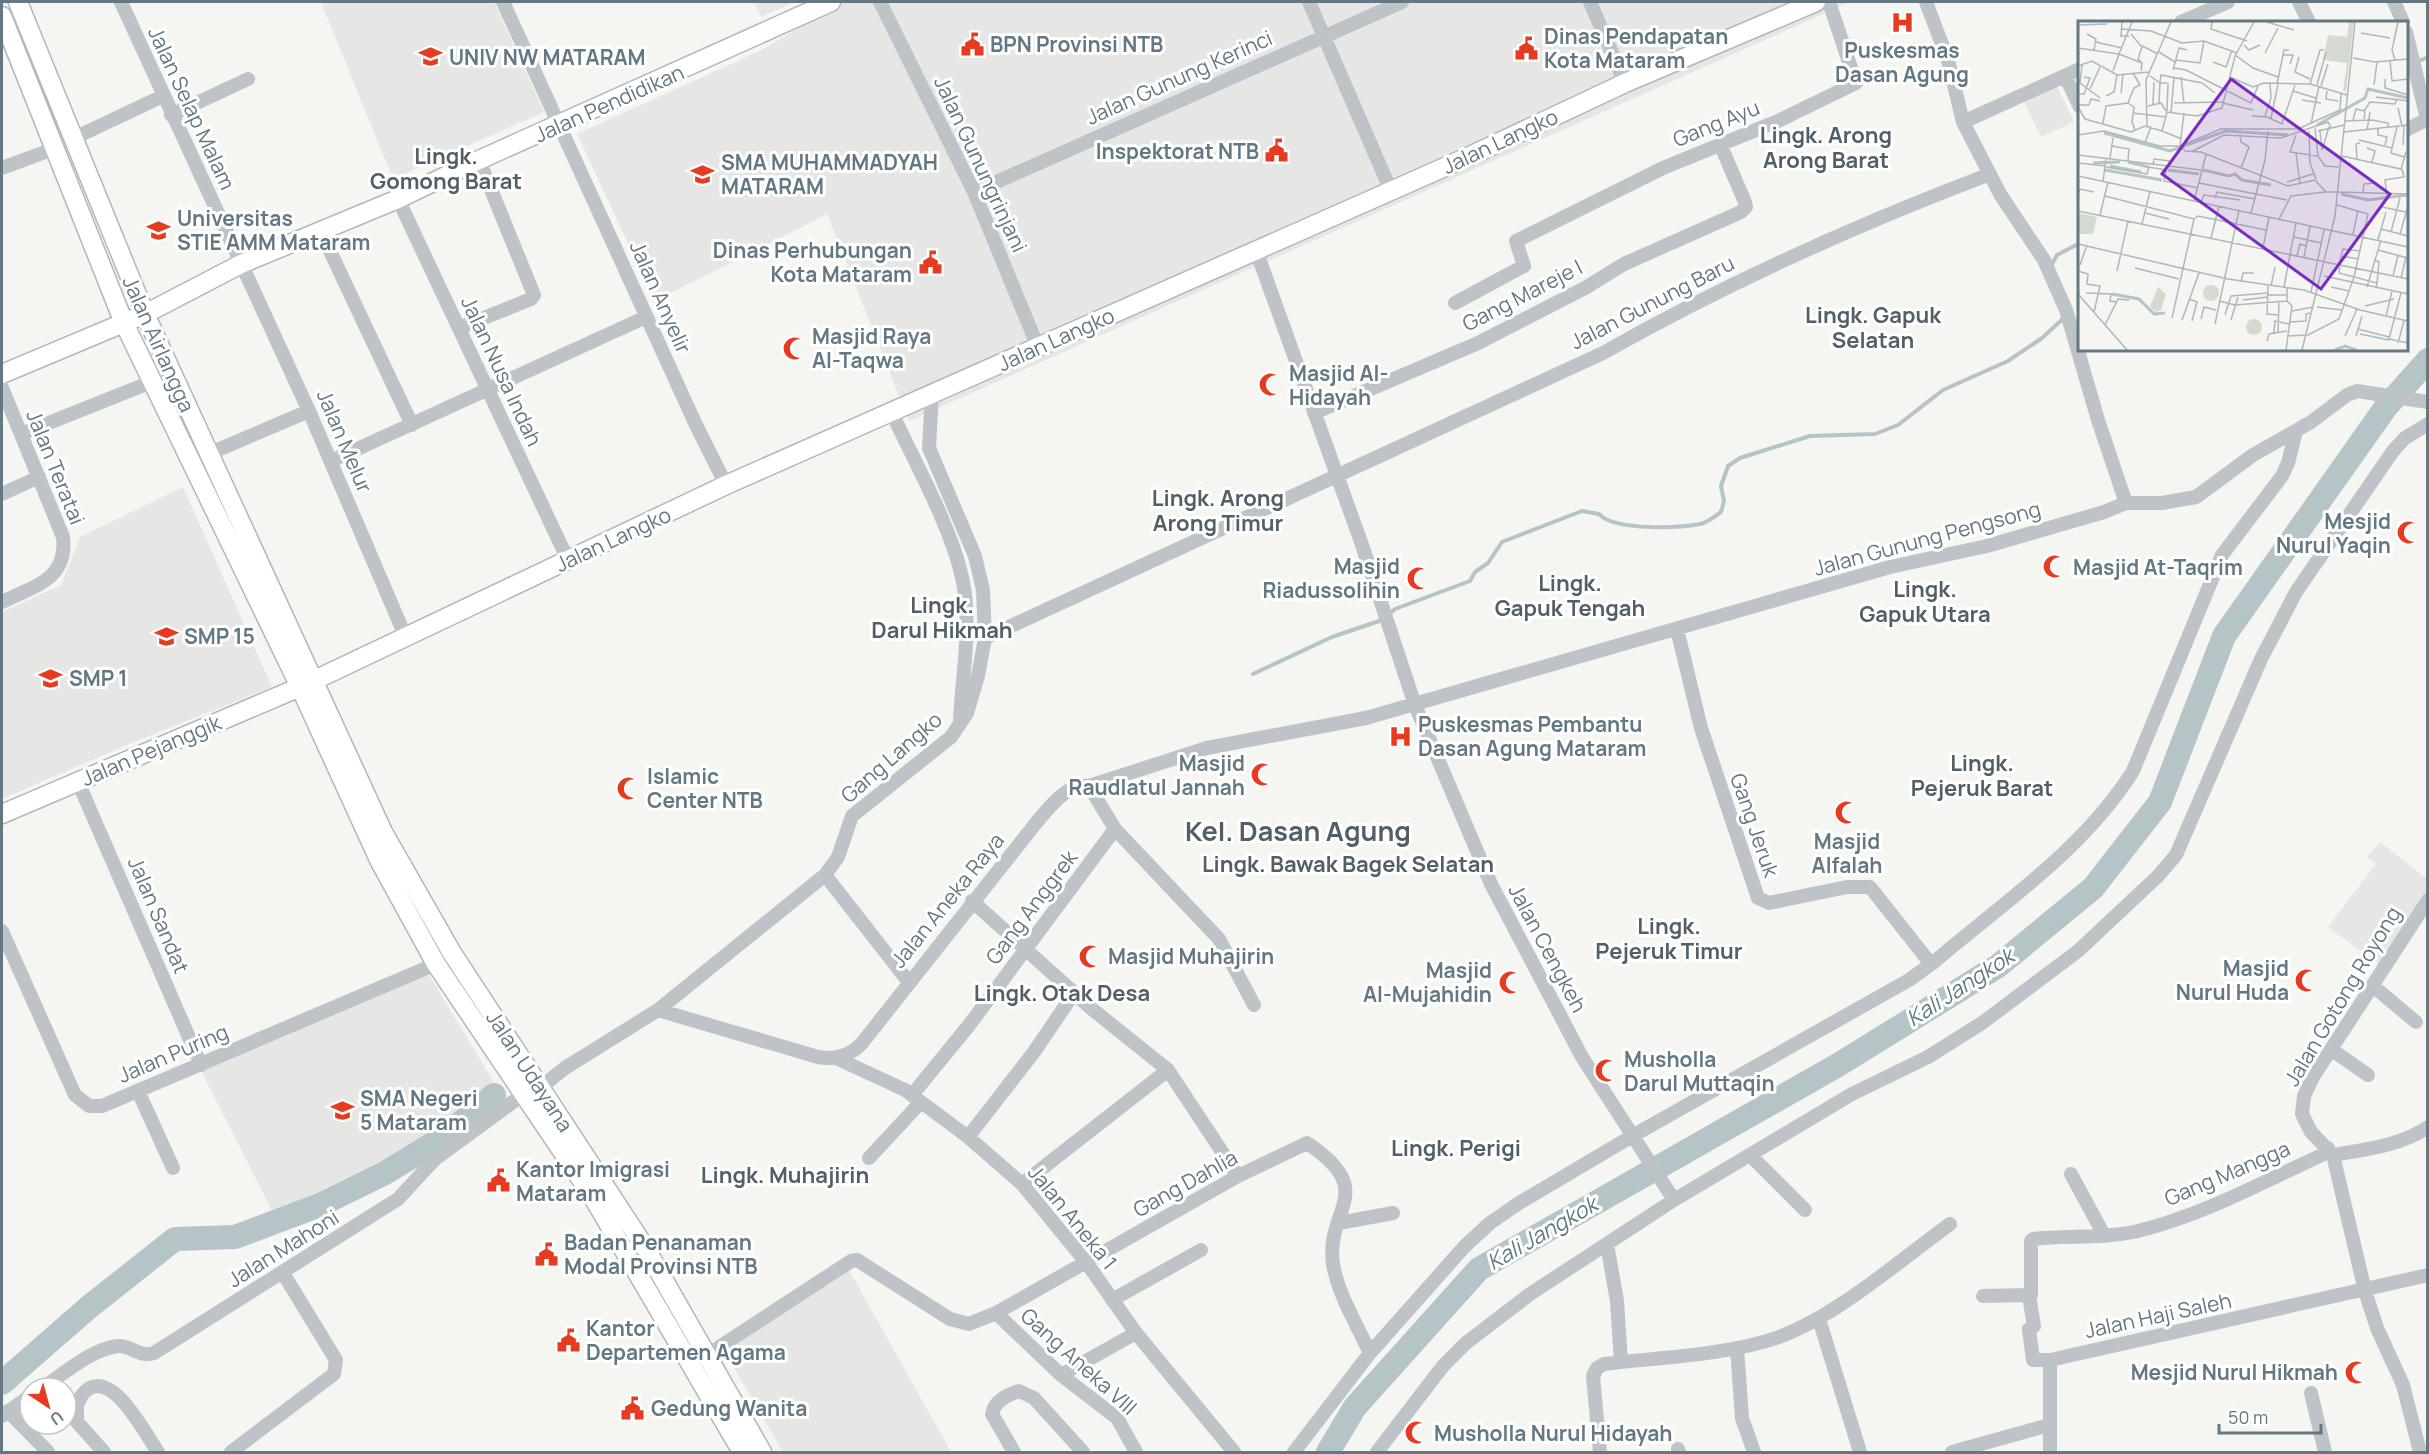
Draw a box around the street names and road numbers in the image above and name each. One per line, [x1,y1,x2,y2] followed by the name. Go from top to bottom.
[142,22,242,194] street label: Jalan Selap Malam
[1082,23,1276,131] street label: Jalan Gunung Kerinci
[530,57,688,149] street label: Jalan Pendidikan
[928,72,1034,256] street label: Jalan Gunungrinjani
[1668,93,1764,153] street label: Gang Ayu
[1438,102,1562,180] street label: Jalan Langko
[624,236,698,358] street label: Jalan Anyelir
[1565,249,1739,355] street label: Jalan Gunung Baru
[1457,253,1587,337] street label: Gang Mareje I
[117,272,201,416] street label: Jalan Airlangga
[455,292,549,450] street label: Jalan Nusa Indah
[993,301,1119,377] street label: Jalan Langko
[311,385,379,497] street label: Jalan Melur
[20,405,92,529] street label: Jalan Teratai
[1810,494,2044,582] street label: Jalan Gunung Pengsong
[551,500,675,578] street label: Jalan Langko
[834,705,948,809] street label: Gang Langko
[77,708,226,792] street label: Jalan Pejanggik
[1724,769,1786,881] street label: Gang Jeruk
[884,827,1010,973] street label: Jalan Aneka Raya
[979,844,1084,970] street label: Gang Anggrek
[122,852,196,978] street label: Jalan Sandat
[1502,879,1594,1017] street label: Jalan Cengkeh
[2277,901,2407,1091] street label: Jalan Gotong Royong
[480,1005,580,1137] street label: Jalan Udayana
[114,1017,232,1089] street label: Jalan Puring
[2160,1134,2294,1212] street label: Gang Mangga
[1128,1143,1242,1223] street label: Gang Dahlia
[1022,1159,1124,1275] street label: Jalan Aneka 1
[222,1203,344,1293] street label: Jalan Mahoni
[2082,1286,2234,1344] street label: Jalan Haji Saleh
[1015,1301,1143,1421] street label: Gang Aneka VIII

